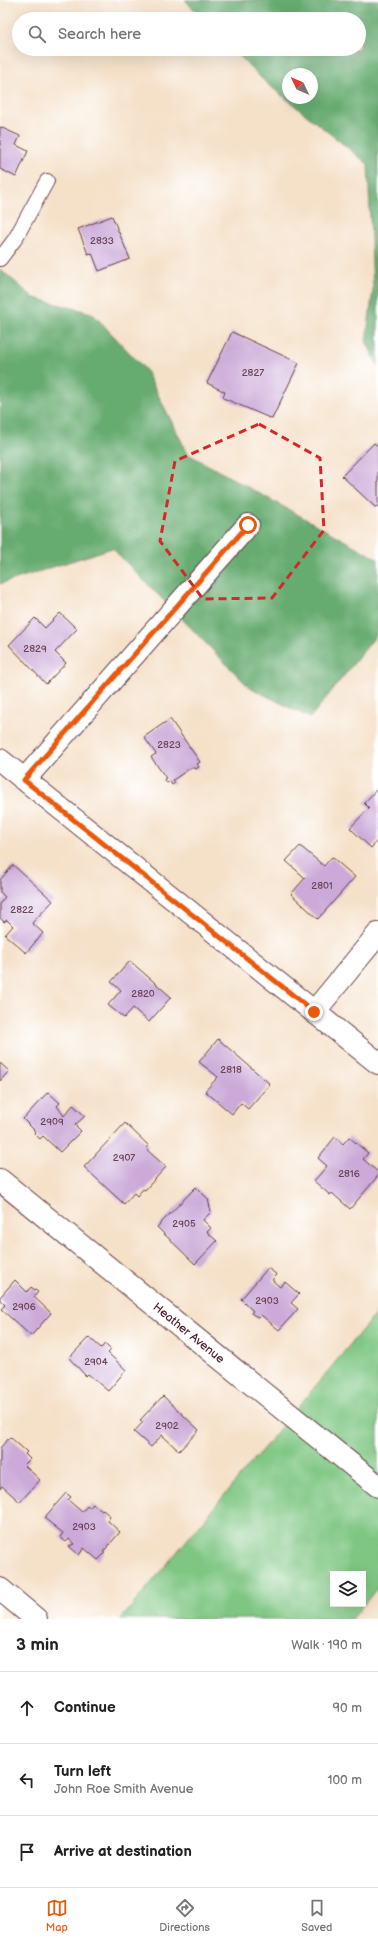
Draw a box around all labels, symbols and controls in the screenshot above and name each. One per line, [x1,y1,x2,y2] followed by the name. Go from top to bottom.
[12,12,366,56] search box
[26,23,48,45] icon: search
[58,25,141,44] text: Search here
[282,68,318,104] north arrow
[90,235,114,247] house number: 2833
[242,367,264,379] house number: 2827
[239,516,257,534] route start
[23,643,47,655] house number: 2829
[157,739,181,751] house number: 2823
[311,880,333,892] house number: 2801
[10,904,34,916] house number: 2822
[131,988,155,1000] house number: 2820
[305,1003,323,1021] route end
[220,1064,242,1076] house number: 2818
[40,1116,64,1128] house number: 2909
[113,1152,135,1164] house number: 2907
[338,1168,360,1180] house number: 2816
[172,1218,196,1230] house number: 2905
[255,1295,279,1307] house number: 2903
[150,1299,228,1366] street label: Heather Avenue
[12,1301,36,1313] house number: 2906
[84,1356,108,1368] house number: 2904
[155,1420,179,1432] house number: 2902
[72,1521,96,1533] house number: 2903
[330,1571,366,1607] map controls
[330,1571,366,1607] button: layers
[16,1635,59,1655] text: 3 min
[291,1637,362,1653] text: Walk · 190 m
[16,1697,38,1719] icon: ahead
[54,1698,116,1717] text: Continue
[333,1700,362,1716] text: 90 m
[54,1762,111,1781] text: Turn left
[16,1769,38,1791] icon: left
[327,1772,362,1788] text: 100 m
[54,1781,194,1797] text: John Roe Smith Avenue
[16,1841,38,1863] icon: arrive
[54,1842,192,1861] text: Arrive at destination
[46,1897,68,1934] tab: Map
[159,1897,210,1934] tab: Directions
[301,1897,332,1934] tab: Saved

